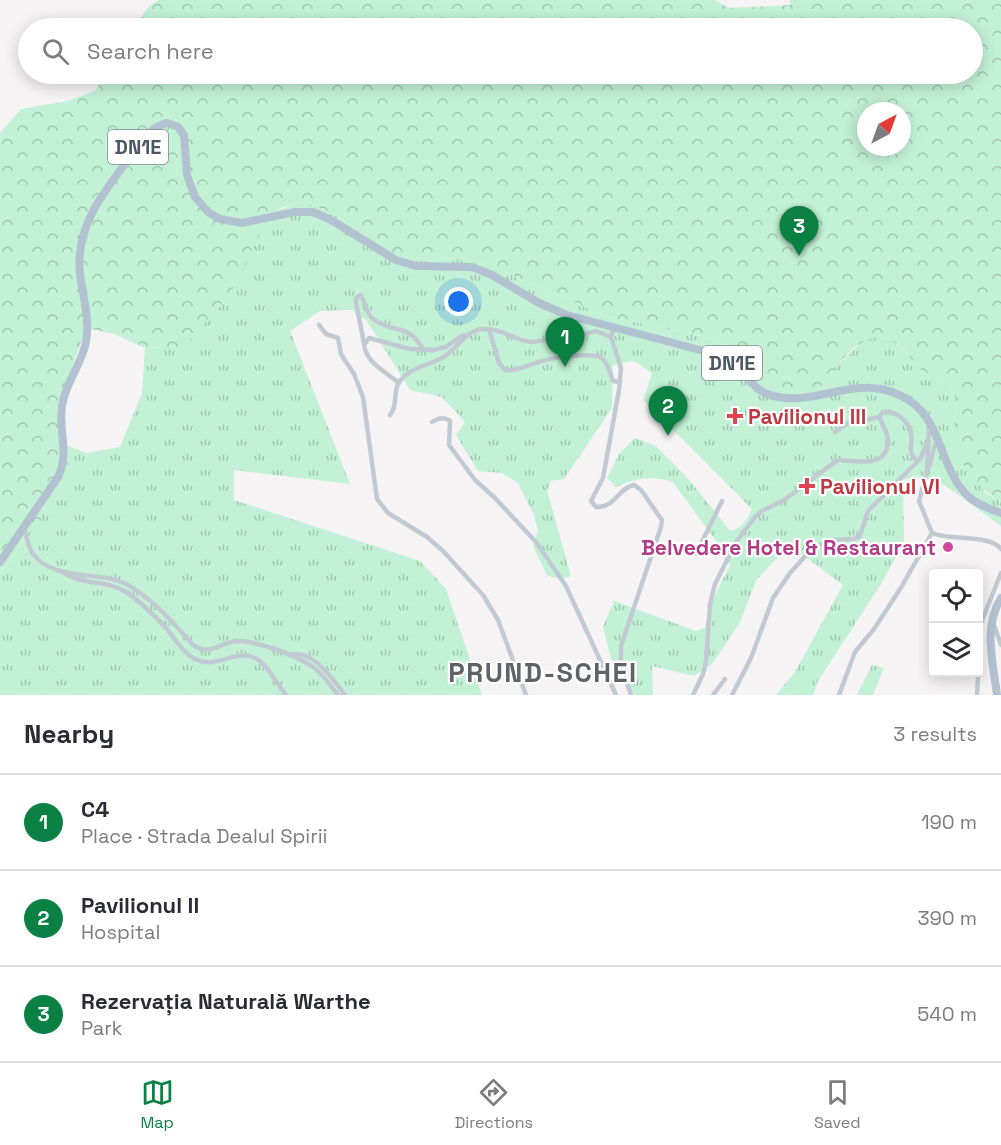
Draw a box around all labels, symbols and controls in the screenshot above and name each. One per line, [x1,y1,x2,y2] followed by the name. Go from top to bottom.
[18,18,983,84] search box
[39,35,72,68] icon: search
[87,37,214,65] text: Search here
[857,102,911,156] north arrow
[108,130,168,164] road number: DN1E
[780,206,818,256] pin: 3
[444,287,473,316] your location
[546,318,584,367] pin: 1
[702,346,762,380] road number: DN1E
[648,386,688,436] pin: 2
[748,403,866,430] place label: Pavilionul III
[726,407,744,425] marker: Pavilionul III
[820,473,940,500] place label: Pavilionul VI
[798,477,816,495] marker: Pavilionul VI
[641,534,936,561] place label: Belvedere Hotel & Restaurant
[941,540,955,554] marker: Belvedere Hotel & Restaurant
[929,569,983,677] map controls
[929,569,983,623] button: locate
[929,623,983,677] button: layers
[448,655,638,690] district label: PRUND-SCHEI
[24,717,114,751] text: Nearby
[893,721,977,747] text: 3 results
[81,795,109,823] text: C4
[39,809,48,835] text: 1
[921,809,977,835] text: 190 m
[81,823,328,849] text: Place · Strada Dealul Spirii
[81,891,199,919] text: Pavilionul II
[38,905,49,931] text: 2
[918,905,977,931] text: 390 m
[81,919,160,945] text: Hospital
[81,987,371,1015] text: Rezervația Naturală Warthe
[37,1001,50,1027] text: 3
[917,1001,977,1027] text: 540 m
[81,1015,123,1041] text: Park
[140,1076,174,1133] tab: Map
[455,1076,533,1133] tab: Directions
[814,1076,861,1133] tab: Saved

